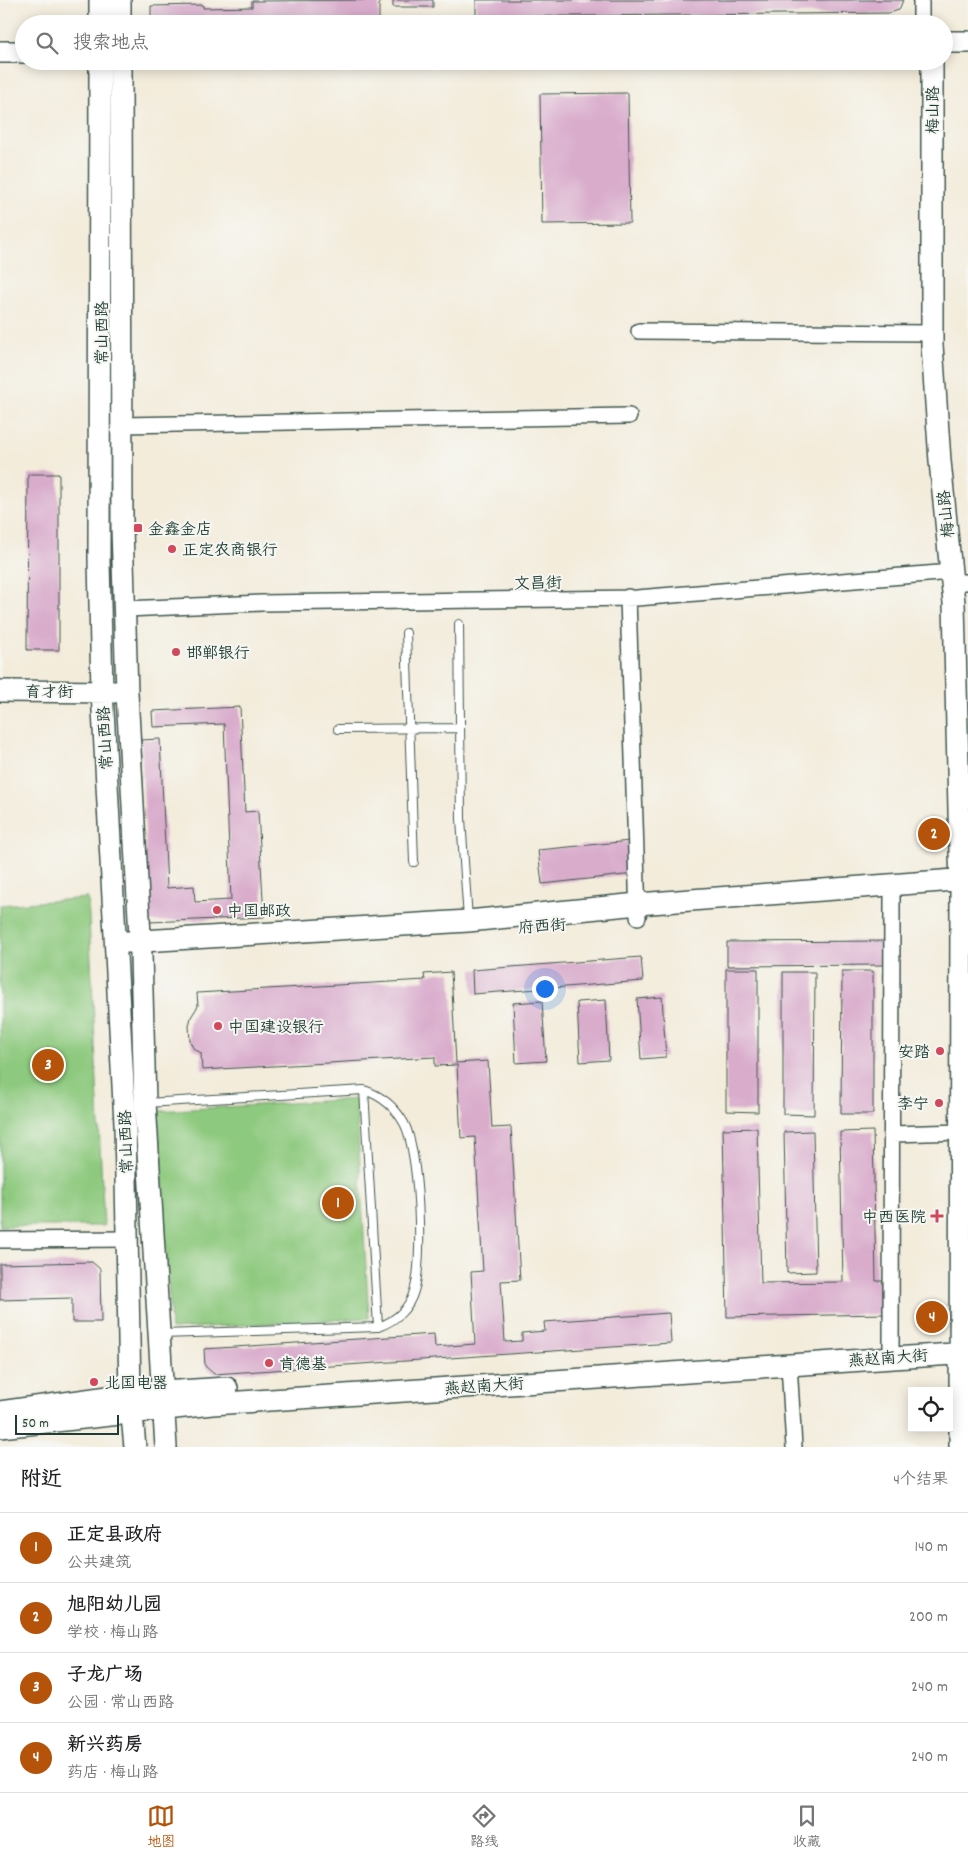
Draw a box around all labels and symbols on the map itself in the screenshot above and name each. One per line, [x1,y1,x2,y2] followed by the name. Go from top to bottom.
[923,86,946,134] street label: 梅山路
[92,301,115,365] street label: 常山西路
[934,489,961,539] street label: 梅山路
[148,519,212,542] place label: 金鑫金店
[132,522,144,534] marker: 金鑫金店
[182,540,278,563] place label: 正定农商银行
[166,543,178,555] marker: 正定农商银行
[514,573,562,596] street label: 文昌街
[186,643,250,666] place label: 邯郸银行
[170,646,182,658] marker: 邯郸银行
[25,682,73,705] street label: 育才街
[93,705,120,770] street label: 常山西路
[918,815,950,853] pin: 2
[227,901,291,924] place label: 中国邮政
[211,904,223,916] marker: 中国邮政
[517,914,567,941] street label: 府西街
[532,976,558,1002] your location
[228,1017,324,1040] place label: 中国建设银行
[212,1020,224,1032] marker: 中国建设银行
[898,1042,930,1065] place label: 安踏
[934,1045,946,1057] marker: 安踏
[32,1046,64,1084] pin: 3
[897,1094,929,1117] place label: 李宁
[933,1097,945,1109] marker: 李宁
[115,1110,140,1174] street label: 常山西路
[322,1184,354,1222] pin: 1
[862,1207,926,1230] place label: 中西医院
[930,1209,944,1223] marker: 中西医院
[916,1298,948,1336] pin: 4
[847,1345,929,1374] street label: 燕赵南大街
[279,1354,327,1377] place label: 肯德基
[263,1357,275,1369] marker: 肯德基
[104,1373,168,1396] place label: 北国电器
[443,1373,525,1402] street label: 燕赵南大街
[88,1376,100,1388] marker: 北国电器
[15,1412,119,1435] scale bar

